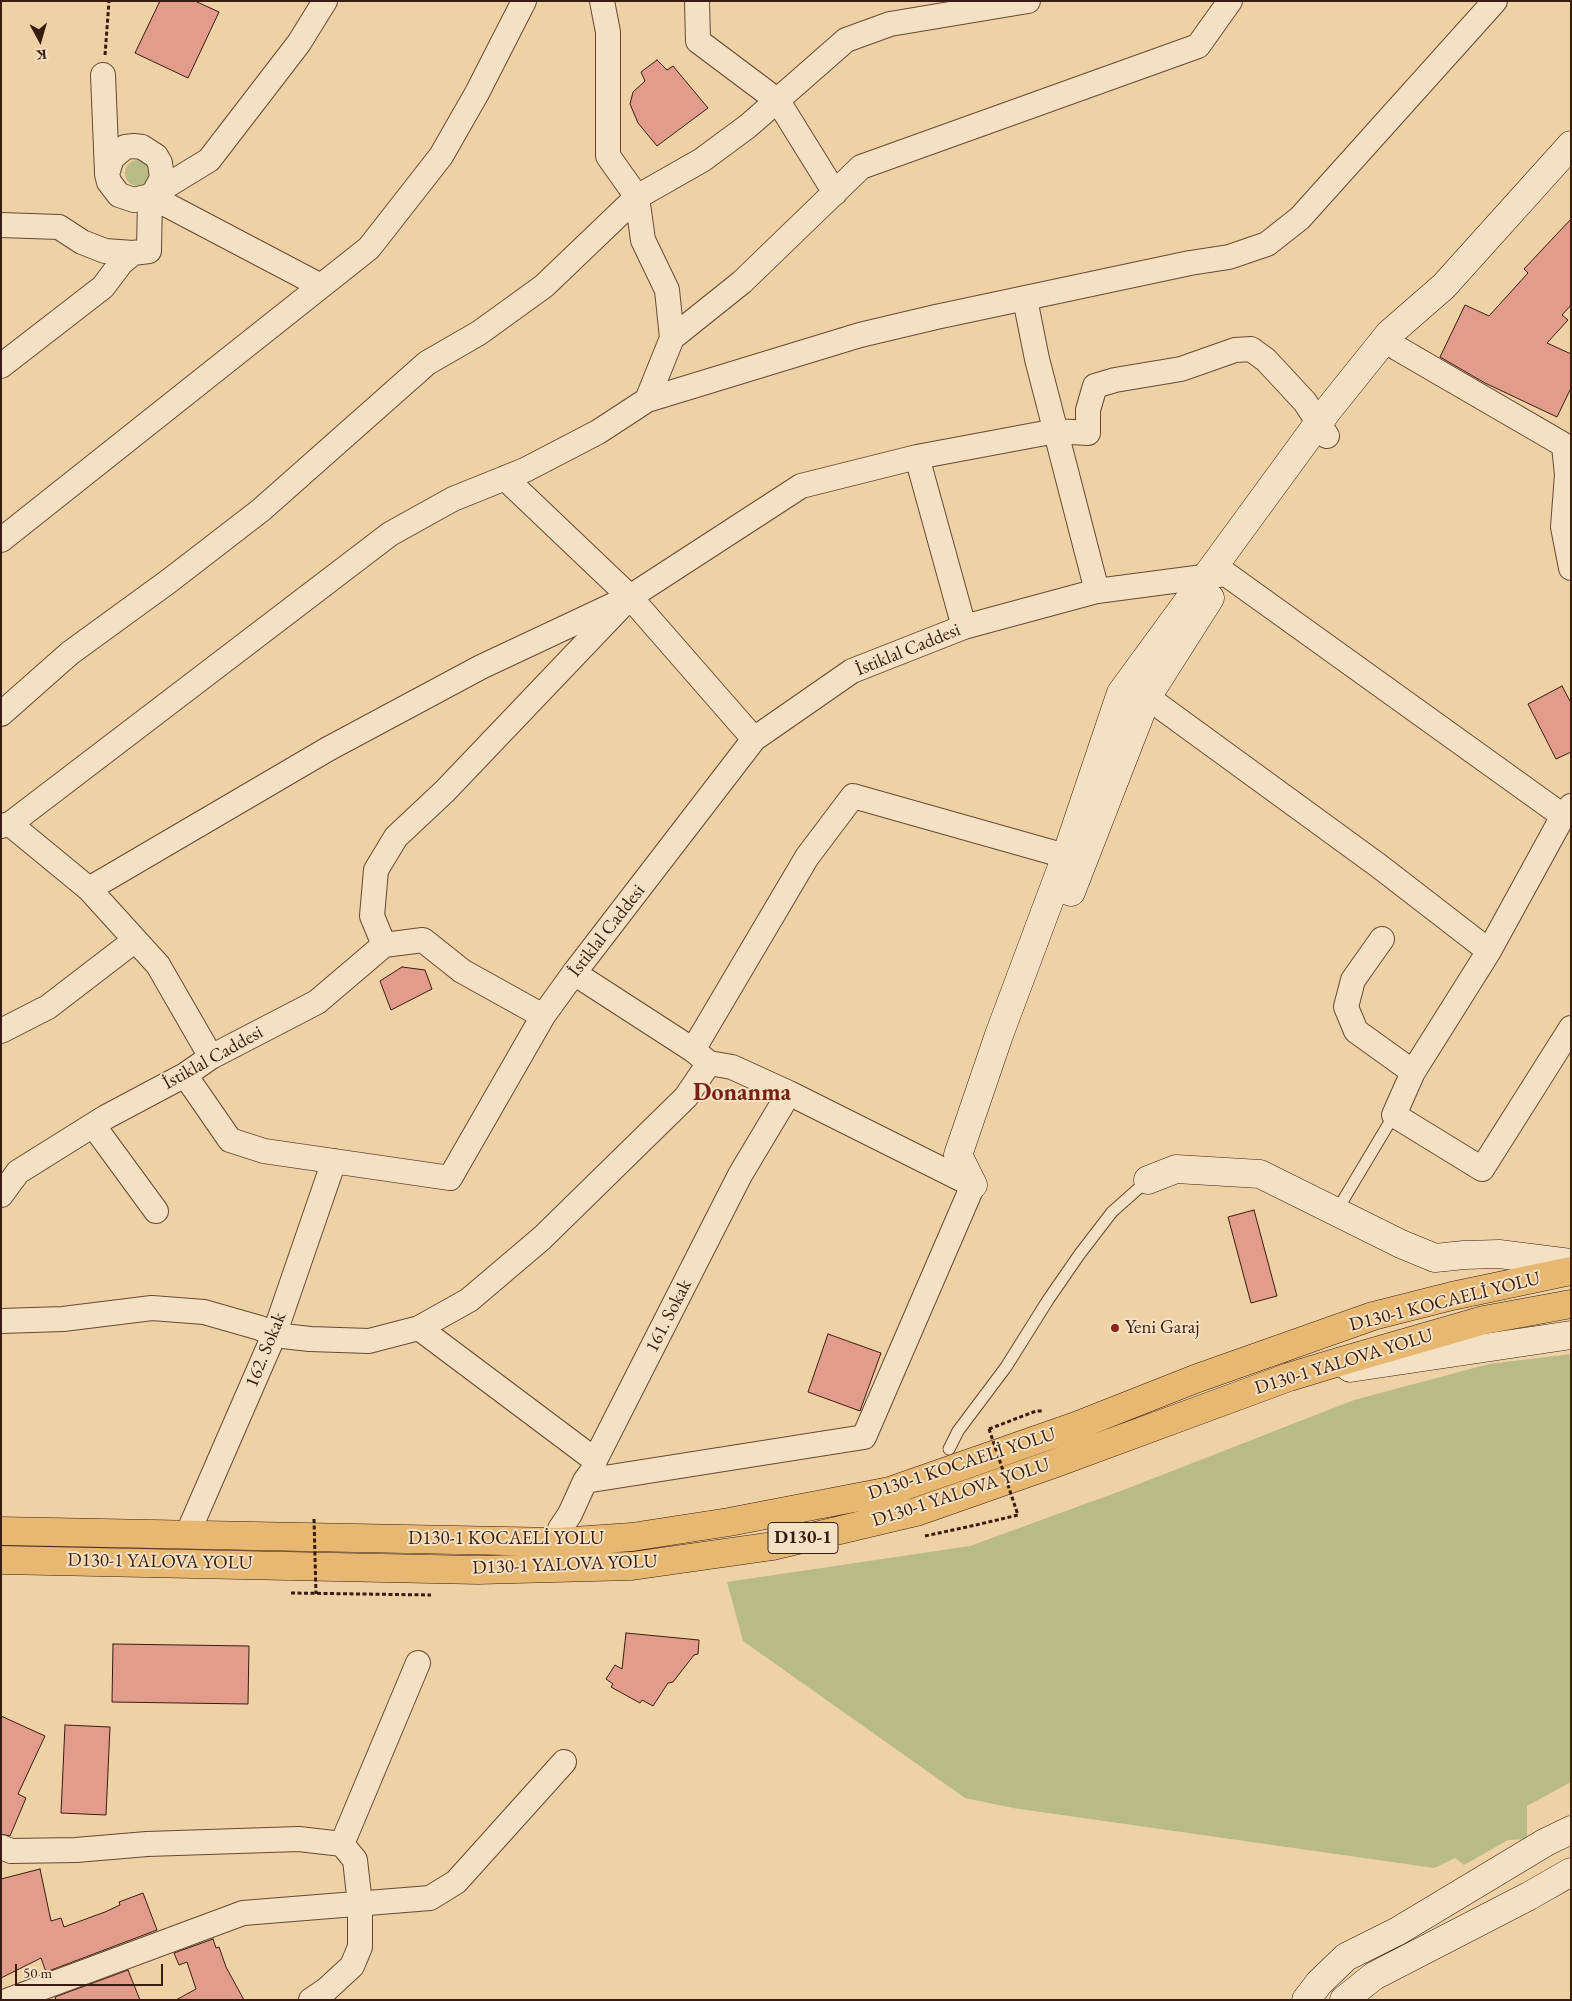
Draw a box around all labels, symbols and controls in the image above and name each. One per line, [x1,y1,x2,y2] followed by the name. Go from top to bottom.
[15,15,65,65] north arrow
[35,45,48,64] text: K
[852,619,964,681] street label: İstiklal Caddesi
[564,880,650,982] street label: İstiklal Caddesi
[159,1021,267,1095] street label: İstiklal Caddesi
[693,1079,791,1107] district label: Donanma
[1347,1267,1543,1337] street label: D130-1 KOCAELİ YOLU
[641,1276,697,1356] street label: 161. Sokak
[241,1309,291,1391] street label: 162. Sokak
[1125,1317,1199,1339] place label: Yeni Garaj
[1109,1322,1121,1334] marker: Yeni Garaj
[1252,1324,1436,1400] street label: D130-1 YALOVA YOLU
[865,1423,1059,1505] street label: D130-1 KOCAELİ YOLU
[869,1454,1053,1532] street label: D130-1 YALOVA YOLU
[768,1522,838,1554] road number: D130-1
[408,1528,604,1550] street label: D130-1 KOCAELİ YOLU
[67,1549,253,1575] street label: D130-1 YALOVA YOLU
[472,1550,658,1580] street label: D130-1 YALOVA YOLU
[18,1954,165,1986] scale bar
[23,1963,52,1982] text: 50 m

